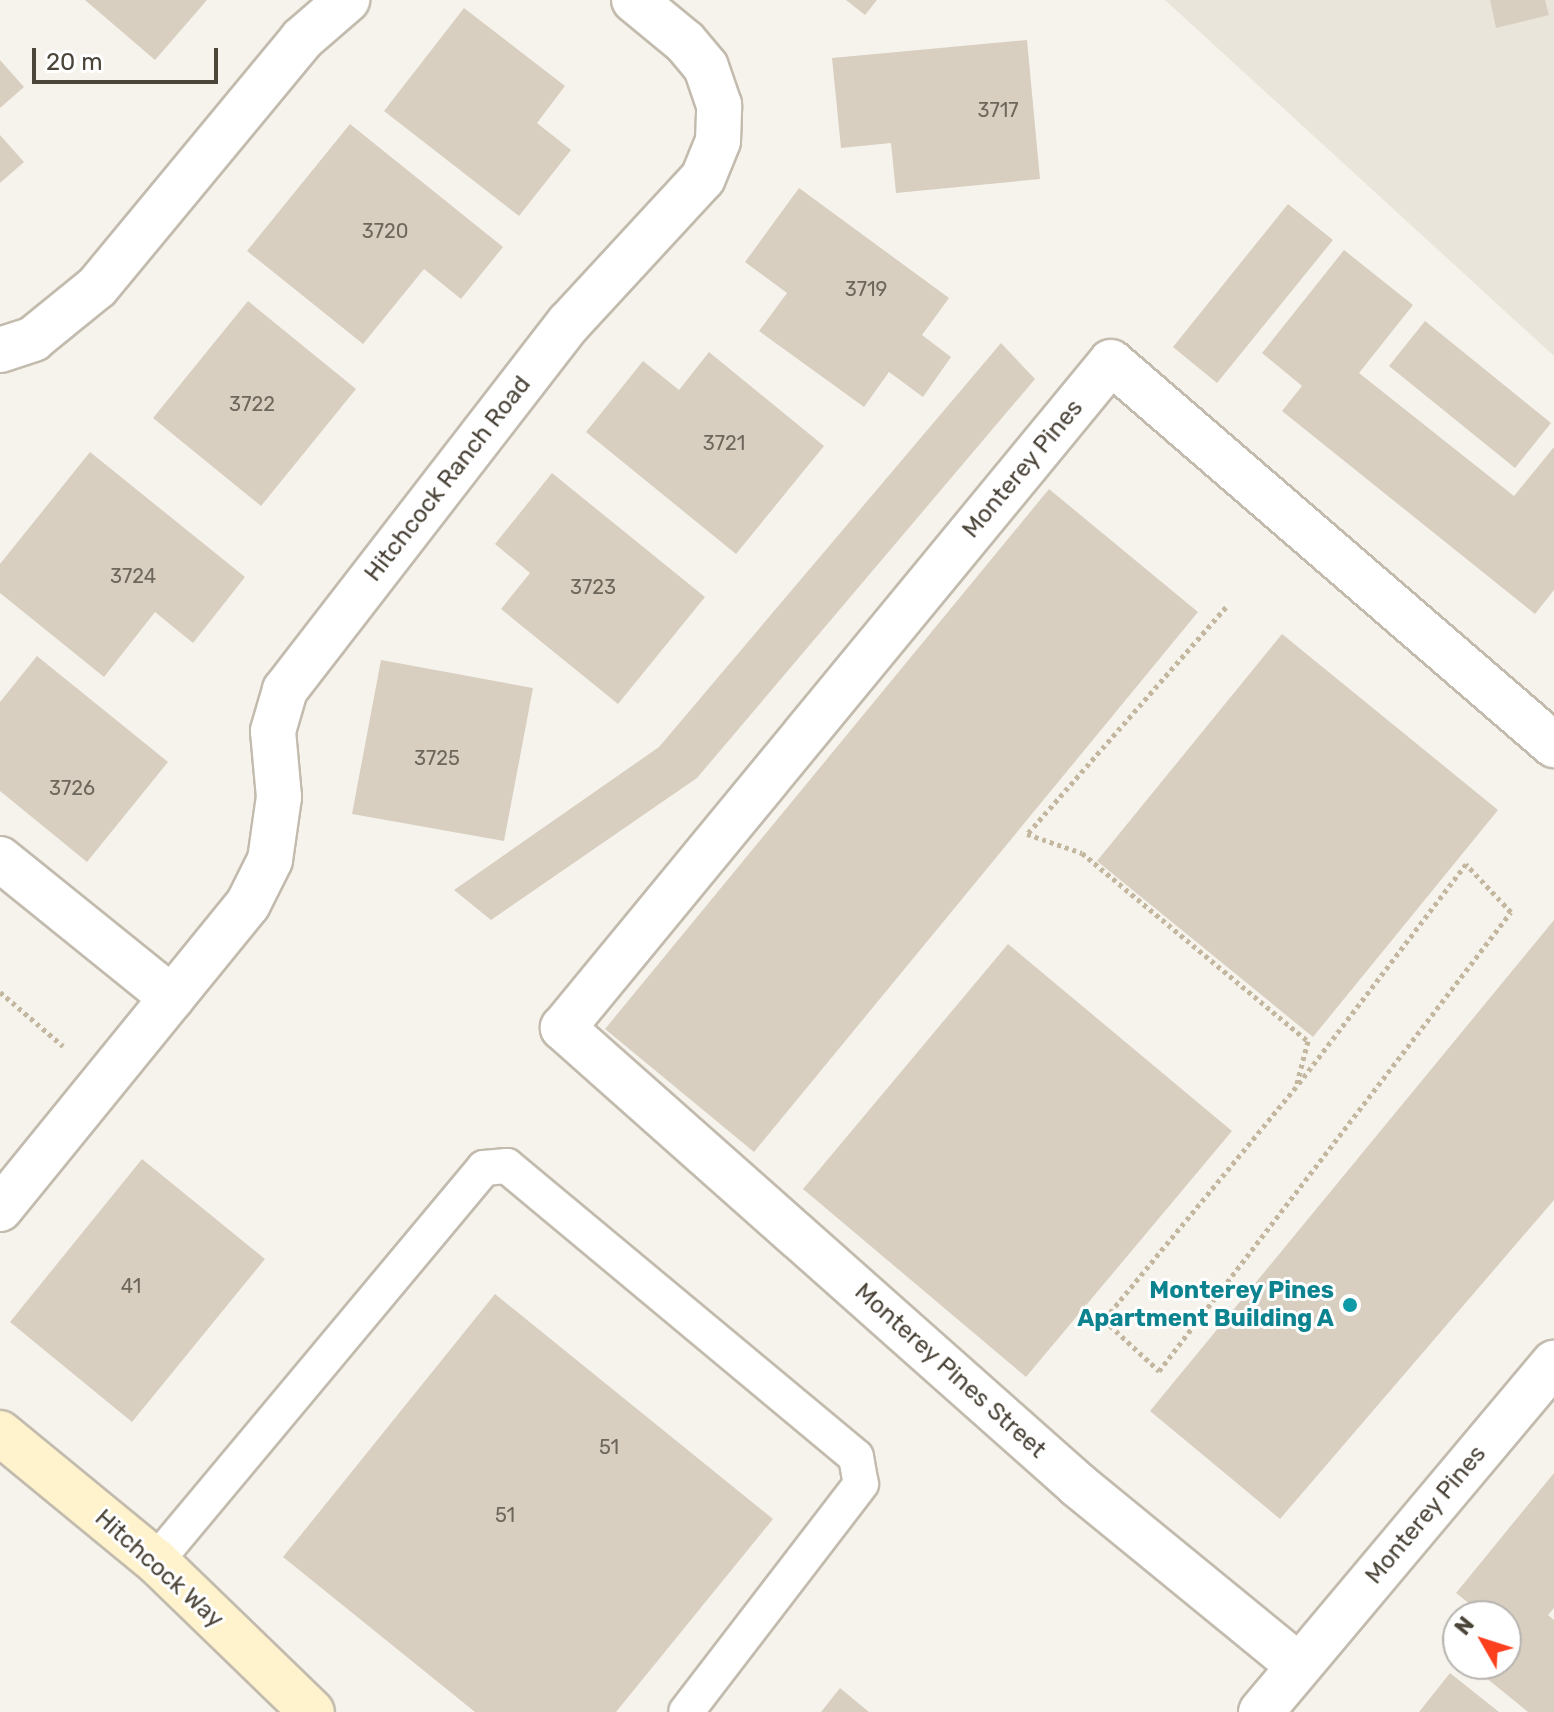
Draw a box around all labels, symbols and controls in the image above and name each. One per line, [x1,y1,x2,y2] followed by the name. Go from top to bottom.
[36,32,222,82] scale bar
[46,48,103,76] text: 20 m
[977,98,1019,122] house number: 3717
[362,219,408,243] house number: 3720
[845,277,887,301] house number: 3719
[359,371,537,587] street label: Hitchcock Ranch Road
[229,392,275,416] house number: 3722
[957,394,1089,544] street label: Monterey Pines
[703,431,745,455] house number: 3721
[110,564,156,588] house number: 3724
[570,575,616,599] house number: 3723
[414,746,460,770] house number: 3725
[49,776,95,800] house number: 3726
[121,1274,141,1298] house number: 41
[848,1277,1052,1465] street label: Monterey Pines Street
[1077,1277,1334,1333] place label: Monterey Pines Apartment Building A
[1341,1296,1359,1314] marker: Monterey Pines Apartment Building A
[599,1435,619,1459] house number: 51
[1360,1440,1492,1590] street label: Monterey Pines
[495,1503,515,1527] house number: 51
[89,1504,229,1634] street label: Hitchcock Way
[1442,1600,1522,1680] north arrow
[1449,1611,1480,1640] text: N

